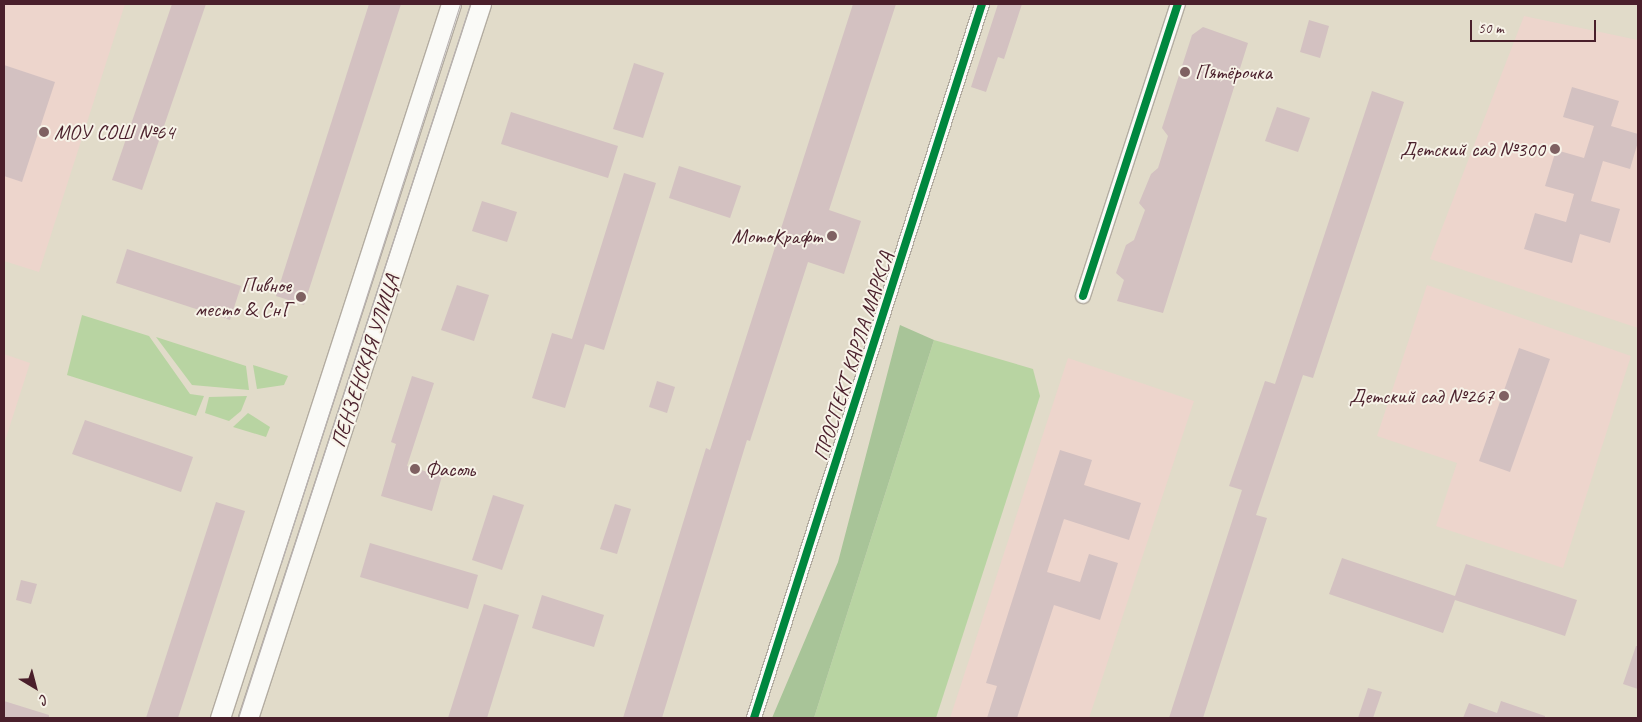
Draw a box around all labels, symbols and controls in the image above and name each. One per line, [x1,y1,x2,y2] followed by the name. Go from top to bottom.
[1472,10,1598,42] scale bar
[1478,19,1504,38] text: 50 m
[1195,59,1272,85] place label: Пятёрочка
[1179,66,1191,78] marker: Пятёрочка
[54,119,174,145] place label: МОУ СОШ №64
[38,126,50,138] marker: МОУ СОШ №64
[1400,136,1545,162] place label: Детский сад №300
[1549,143,1561,155] marker: Детский сад №300
[732,223,822,249] place label: МотоКрафт
[826,230,838,242] marker: МотоКрафт
[807,249,899,463] street label: ПРОСПЕКТ КАРЛА МАРКСА
[195,272,291,322] place label: Пивное место & СнГ
[325,272,405,450] street label: ПЕНЗЕНСКАЯ УЛИЦА
[295,291,307,303] marker: Пивное место & СнГ
[1349,383,1494,409] place label: Детский сад №267
[1498,390,1510,402] marker: Детский сад №267
[425,456,475,482] place label: Фасоль
[409,463,421,475] marker: Фасоль
[10,662,60,712] north arrow
[36,691,52,708] text: С

